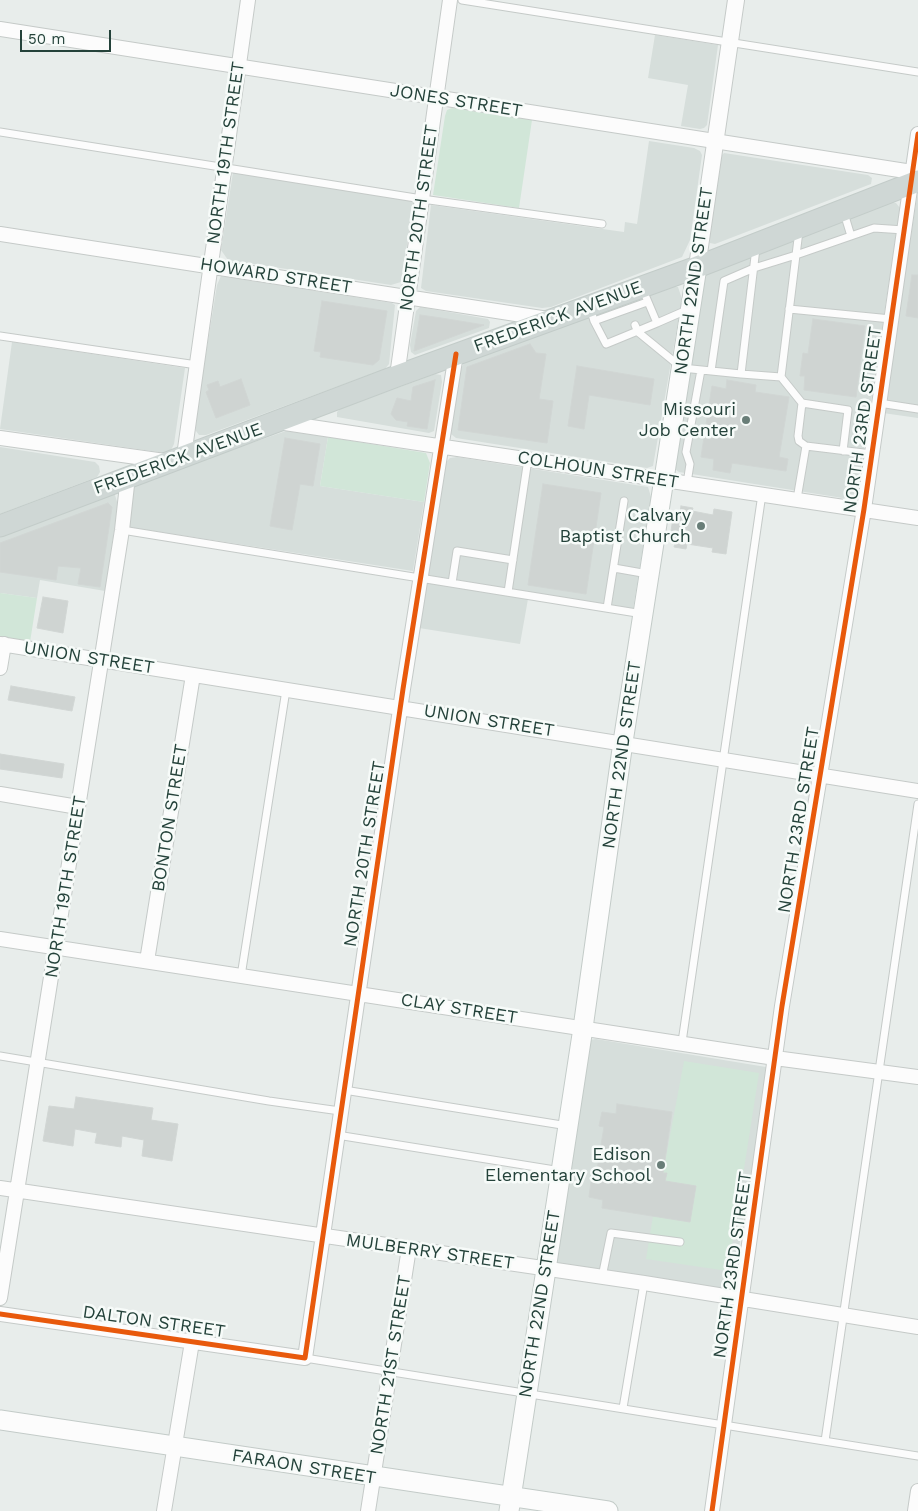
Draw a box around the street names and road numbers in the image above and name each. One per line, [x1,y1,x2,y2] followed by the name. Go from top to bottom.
[202,60,250,246] street label: NORTH 19TH STREET
[388,80,524,122] street label: JONES STREET
[395,123,443,313] street label: NORTH 20TH STREET
[670,186,718,376] street label: NORTH 22ND STREET
[198,253,354,299] street label: HOWARD STREET
[471,276,645,358] street label: FREDERICK AVENUE
[839,325,887,515] street label: NORTH 23RD STREET
[91,418,265,500] street label: FREDERICK AVENUE
[516,447,680,493] street label: COLHOUN STREET
[22,637,156,679] street label: UNION STREET
[598,660,646,850] street label: NORTH 22ND STREET
[422,700,556,742] street label: UNION STREET
[774,725,824,915] street label: NORTH 23RD STREET
[148,743,192,893] street label: BONTON STREET
[340,759,390,949] street label: NORTH 20TH STREET
[41,794,91,980] street label: NORTH 19TH STREET
[399,989,519,1029] street label: CLAY STREET
[709,1170,757,1360] street label: NORTH 23RD STREET
[515,1209,565,1399] street label: NORTH 22ND STREET
[344,1229,516,1275] street label: MULBERRY STREET
[366,1274,416,1456] street label: NORTH 21ST STREET
[81,1301,227,1343] street label: DALTON STREET
[230,1445,378,1489] street label: FARAON STREET

